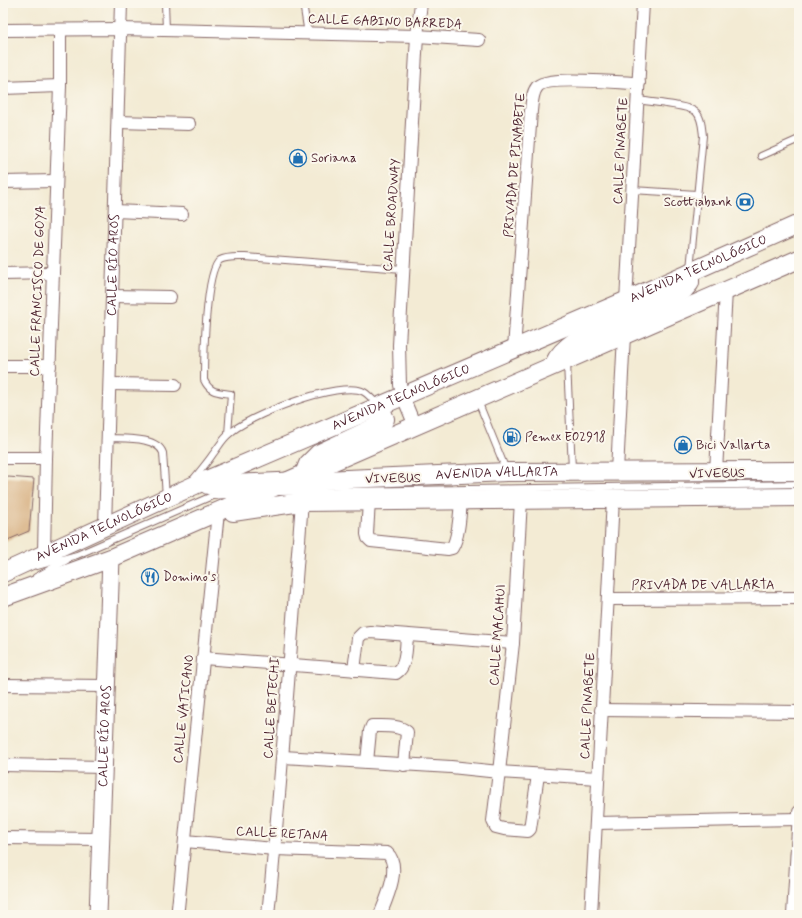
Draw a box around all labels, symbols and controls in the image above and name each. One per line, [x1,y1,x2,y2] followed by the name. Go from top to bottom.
[307,11,463,33] street label: CALLE GABINO BARREDA
[500,92,530,238] street label: PRIVADA DE PINABETE
[610,97,632,205] street label: CALLE PINABETE
[288,148,308,168] shop icon: Soriana
[311,150,357,167] place label: Soriana
[380,158,404,272] street label: CALLE BROADWAY
[735,192,755,212] bank icon: Scottiabank
[664,194,733,211] place label: Scottiabank
[27,205,49,377] street label: CALLE FRANCISCO DE GOYA
[103,213,123,316] street label: CALLE RÍO AROS
[627,231,770,307] street label: AVENIDA TECNOLÓGICO
[329,360,472,434] street label: AVENIDA TECNOLÓGICO
[502,427,522,447] fuel station icon: Pemex E02918
[525,429,606,446] place label: Pemex E02918
[673,435,693,455] shop icon: Bici Vallarta
[696,437,770,454] place label: Bici Vallarta
[435,463,558,484] street label: AVENIDA VALLARTA
[689,465,745,483] street label: VIVEBUS
[365,470,421,488] street label: VIVEBUS
[33,488,175,565] street label: AVENIDA TECNOLÓGICO
[140,567,160,587] restaurant icon: Domino's
[163,569,217,586] place label: Domino's
[632,577,774,594] street label: PRIVADA DE VALLARTA
[486,584,510,686] street label: CALLE MACAHUI
[577,652,599,760] street label: CALLE PINABETE
[170,654,198,764] street label: CALLE VATICANO
[260,656,284,759] street label: CALLE BETECHI
[94,684,115,788] street label: CALLE RÍO AROS
[235,823,329,845] street label: CALLE RETANA

